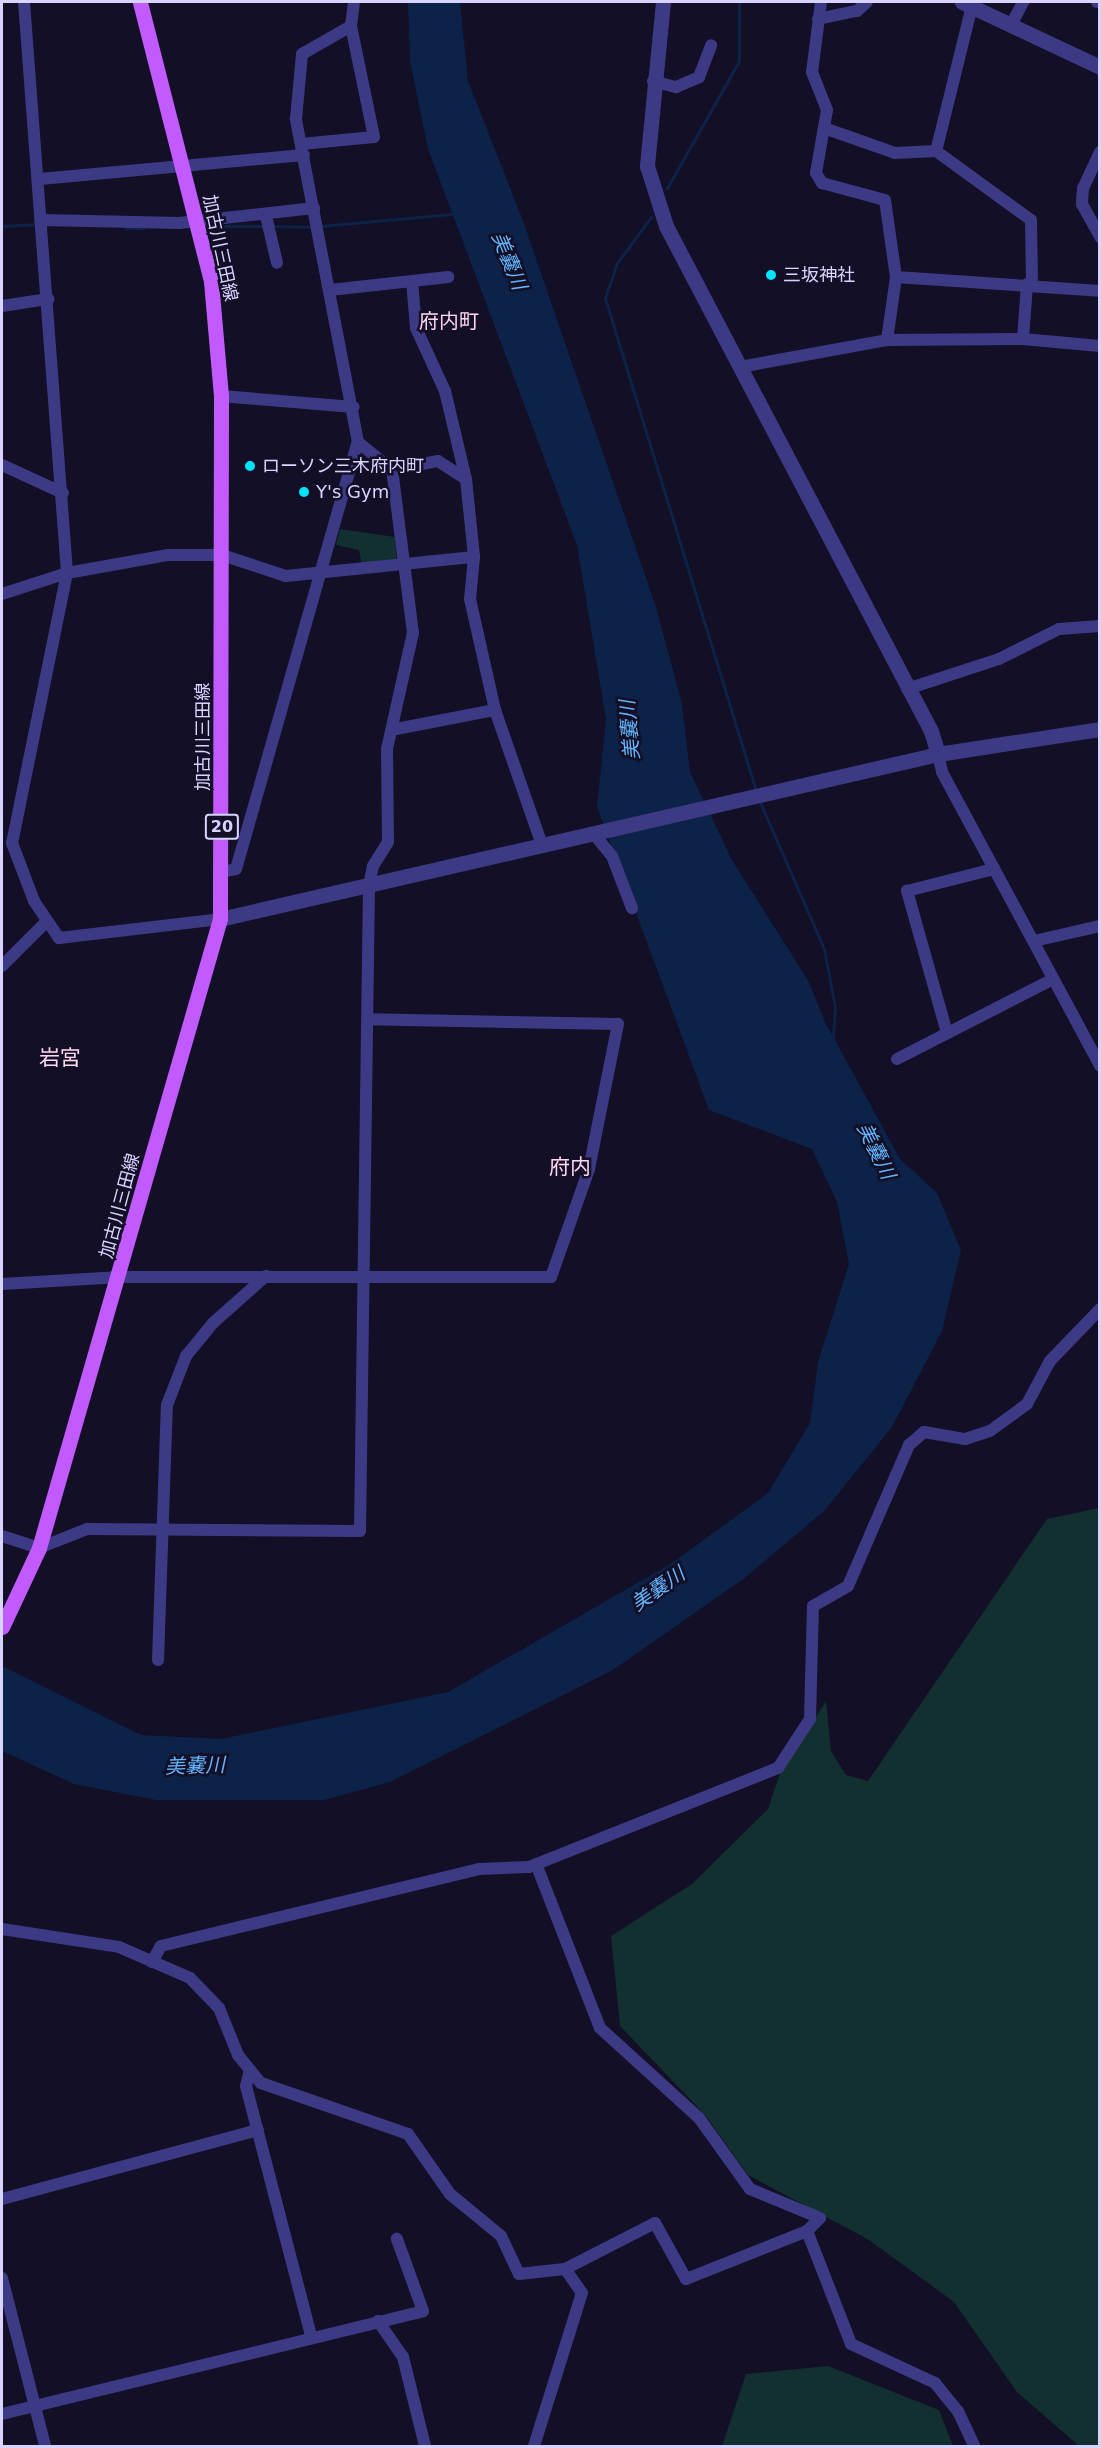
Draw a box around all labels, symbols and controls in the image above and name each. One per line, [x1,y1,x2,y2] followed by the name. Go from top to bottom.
[198,193,242,303] street label: 加古川三田線
[487,229,531,293] water label: 美嚢川
[783,264,855,286] place label: 三坂神社
[764,268,778,282] marker: 三坂神社
[419,309,479,333] district label: 府内町
[262,455,424,477] place label: ローソン三木府内町
[243,459,257,473] marker: ローソン三木府内町
[316,481,389,503] place label: Y's Gym
[297,485,311,499] marker: Y's Gym
[192,683,214,791] street label: 加古川三田線
[615,699,645,761] water label: 美嚢川
[204,814,240,840] road number: 20
[39,1045,81,1071] district label: 岩宮
[852,1119,900,1183] water label: 美嚢川
[96,1151,144,1261] street label: 加古川三田線
[549,1154,591,1180] district label: 府内
[627,1562,689,1616] water label: 美嚢川
[165,1753,225,1779] water label: 美嚢川

